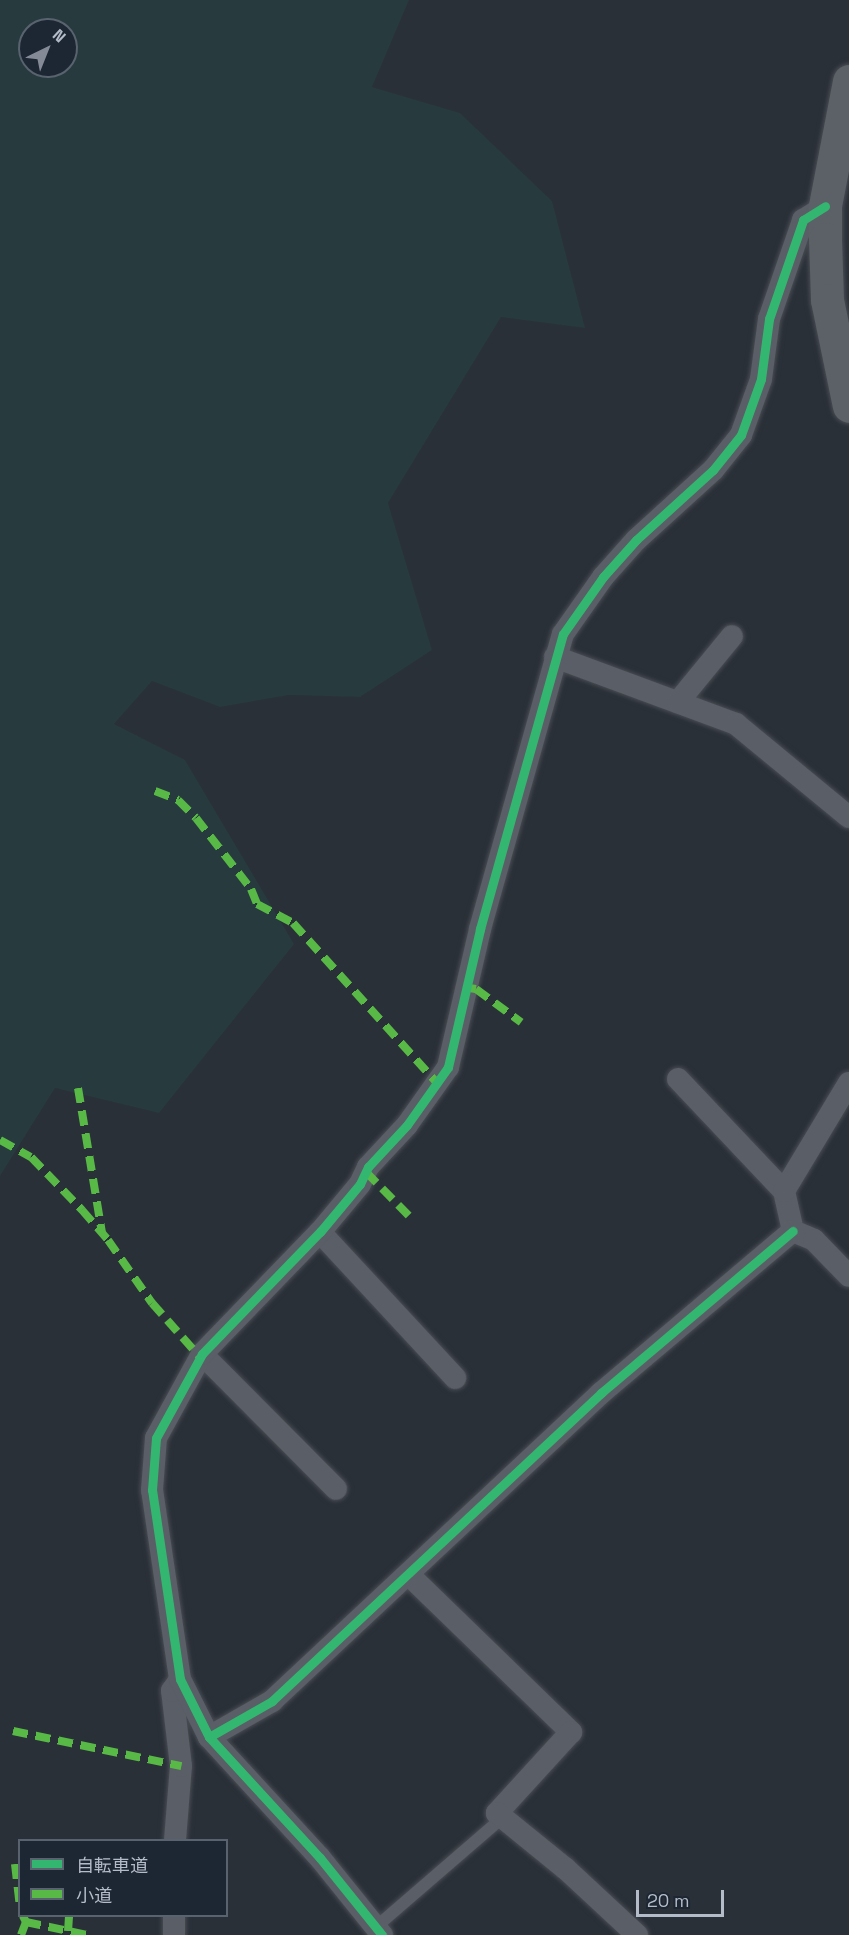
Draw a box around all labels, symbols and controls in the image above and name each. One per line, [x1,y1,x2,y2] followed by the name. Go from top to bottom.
[18,18,78,78] north arrow
[48,25,70,47] text: N
[18,1839,228,1917] legend
[76,1854,148,1877] text: 自転車道
[639,1878,728,1916] scale bar
[76,1884,112,1907] text: 小道
[647,1889,690,1912] text: 20 m

